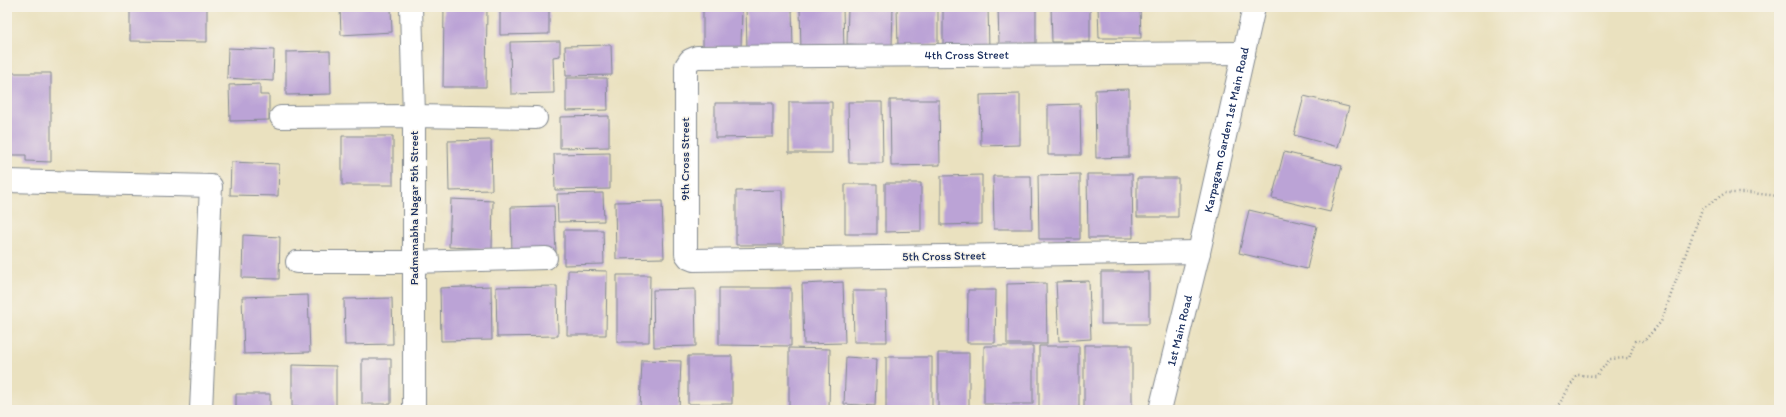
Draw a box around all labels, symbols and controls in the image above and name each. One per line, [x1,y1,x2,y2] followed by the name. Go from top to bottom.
[1201,45,1252,214] street label: Karpagam Garden 1st Main Road
[924,48,1010,62] street label: 4th Cross Street
[678,117,692,201] street label: 9th Cross Street
[407,130,421,285] street label: Padmanabha Nagar 5th Street
[902,248,986,264] street label: 5th Cross Street
[1164,293,1195,367] street label: 1st Main Road

